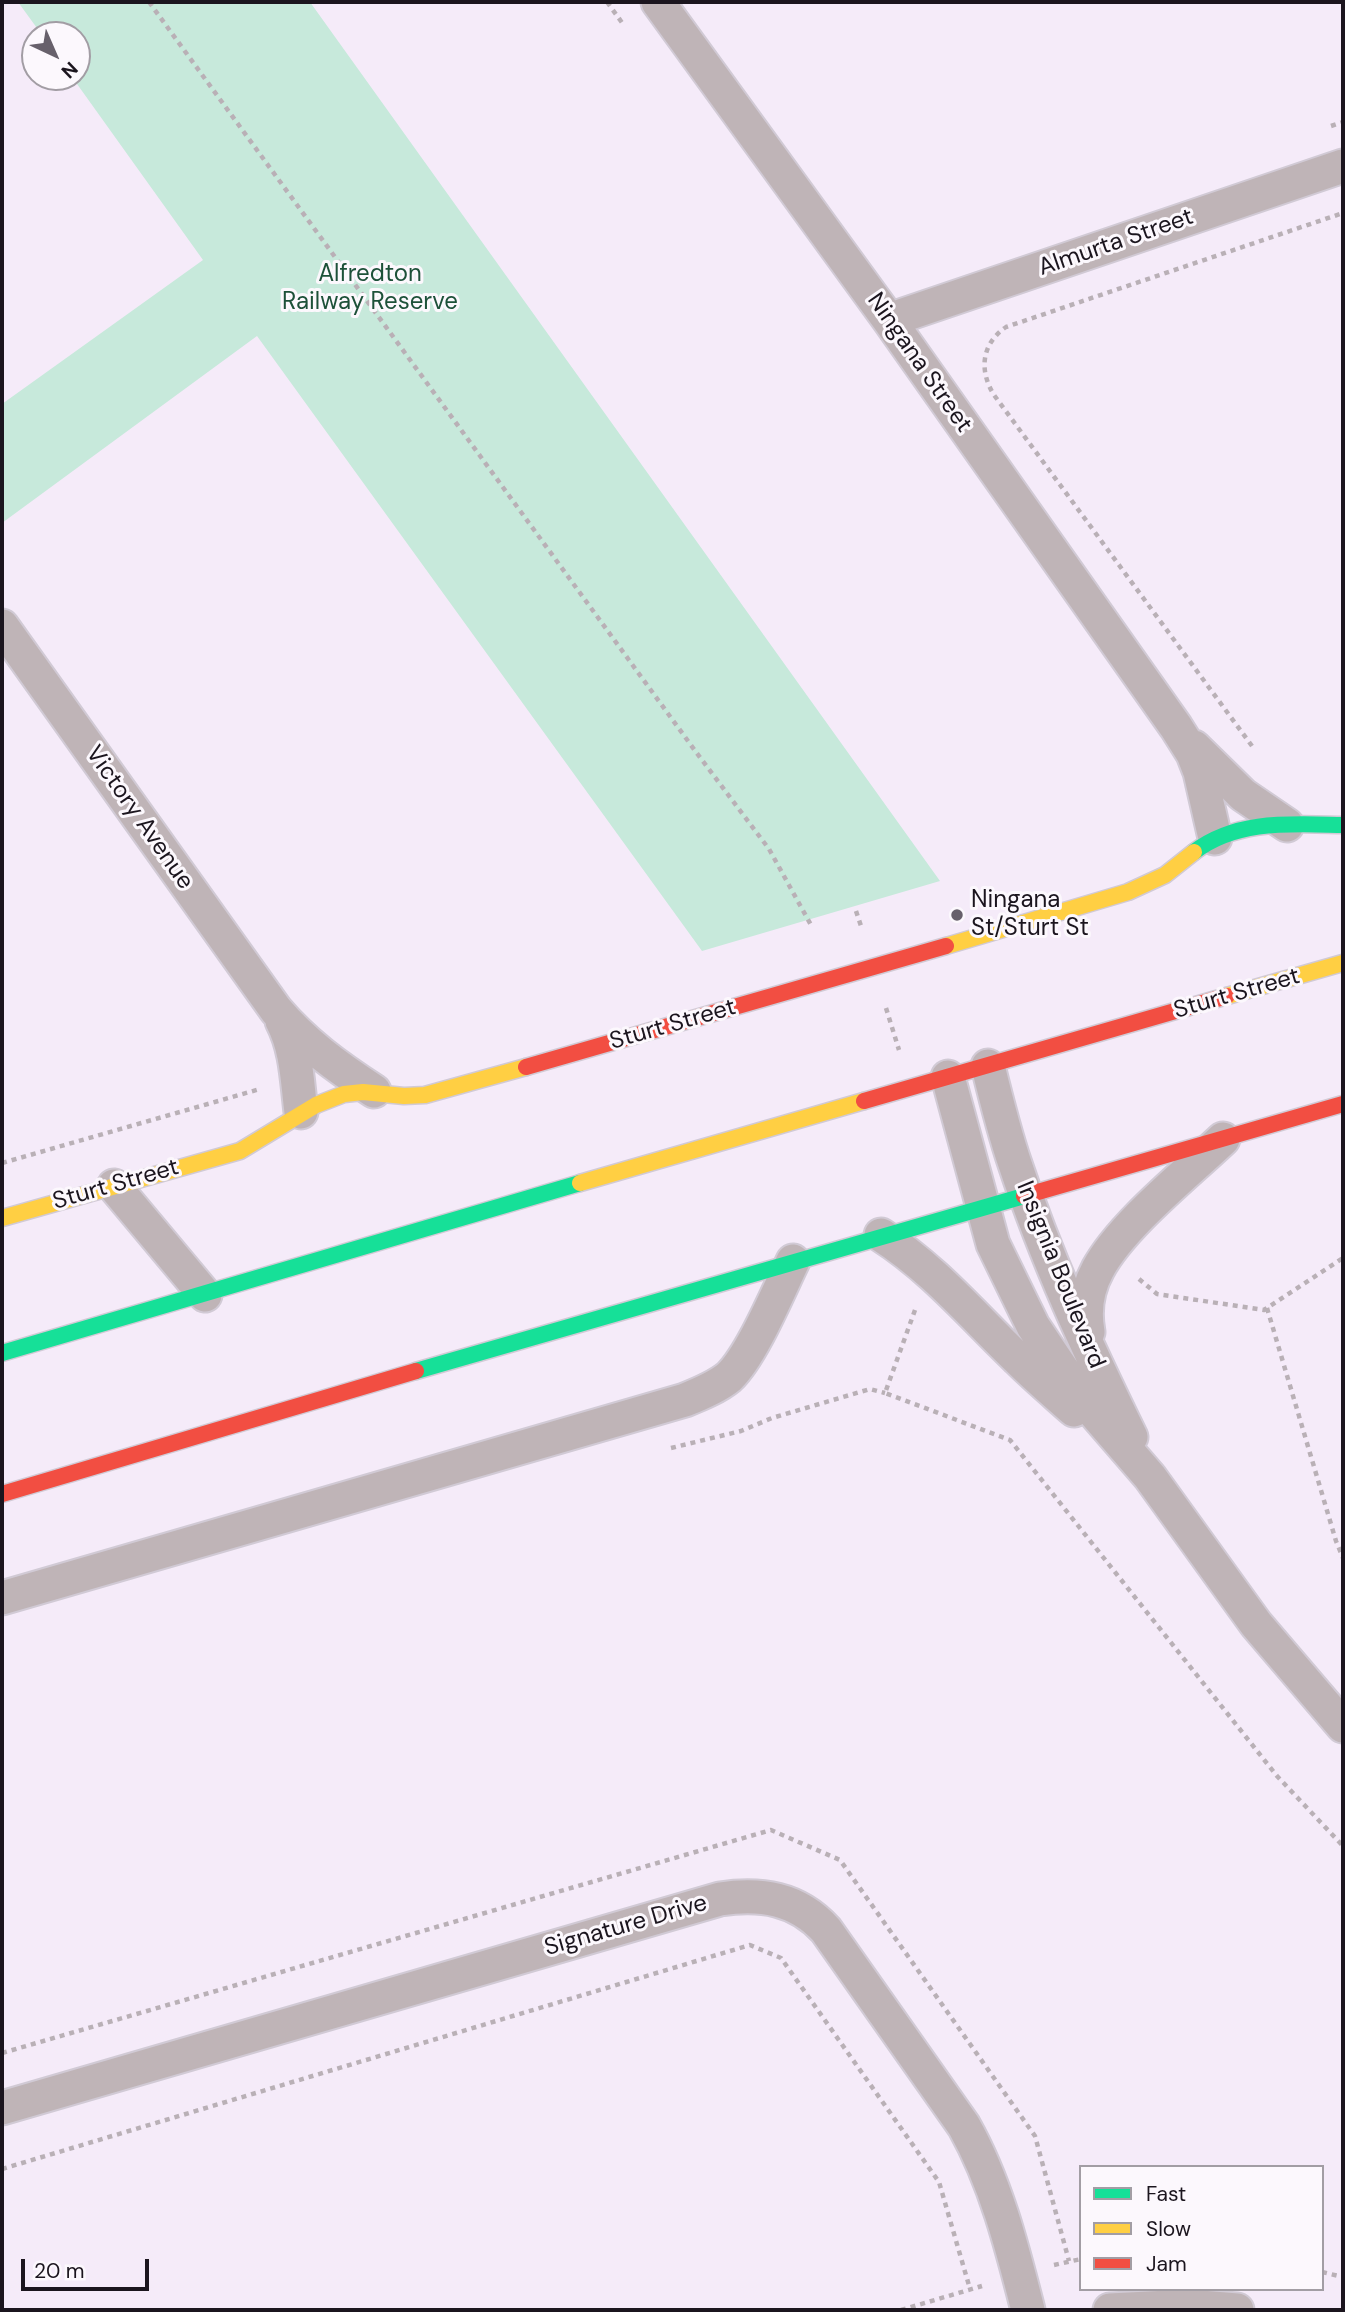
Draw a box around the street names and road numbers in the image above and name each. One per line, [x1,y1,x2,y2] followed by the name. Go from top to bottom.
[1035,203,1197,283] street label: Almurta Street
[860,288,978,438] street label: Ningana Street
[79,741,199,895] street label: Victory Avenue
[1171,962,1303,1026] street label: Sturt Street
[607,993,739,1057] street label: Sturt Street
[50,1153,182,1217] street label: Sturt Street
[1009,1177,1111,1373] street label: Insignia Boulevard
[541,1889,711,1963] street label: Signature Drive

